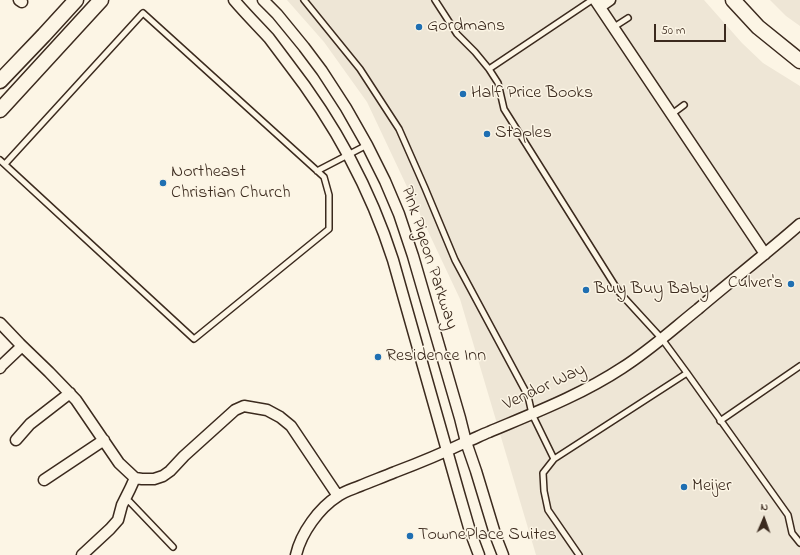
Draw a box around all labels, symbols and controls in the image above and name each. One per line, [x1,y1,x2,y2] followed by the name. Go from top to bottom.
[427,16,505,38] place label: Gordmans
[656,16,728,42] scale bar
[414,22,424,32] marker: Gordmans
[661,22,685,40] text: 50 m
[471,83,593,105] place label: Half Price Books
[458,89,468,99] marker: Half Price Books
[495,123,552,145] place label: Staples
[482,129,492,139] marker: Staples
[171,162,291,204] place label: Northeast Christian Church
[158,178,168,188] marker: Northeast Christian Church
[395,184,461,332] street label: Pink Pigeon Parkway
[728,273,783,295] place label: Culver's
[594,279,709,301] place label: Buy Buy Baby
[786,279,796,289] marker: Culver's
[581,285,591,295] marker: Buy Buy Baby
[386,346,486,368] place label: Residence Inn
[373,352,383,362] marker: Residence Inn
[500,359,590,417] street label: Vendor Way
[692,476,731,498] place label: Meijer
[679,482,689,492] marker: Meijer
[744,499,784,539] north arrow
[760,499,768,515] text: N
[418,525,557,547] place label: TownePlace Suites
[405,531,415,541] marker: TownePlace Suites

